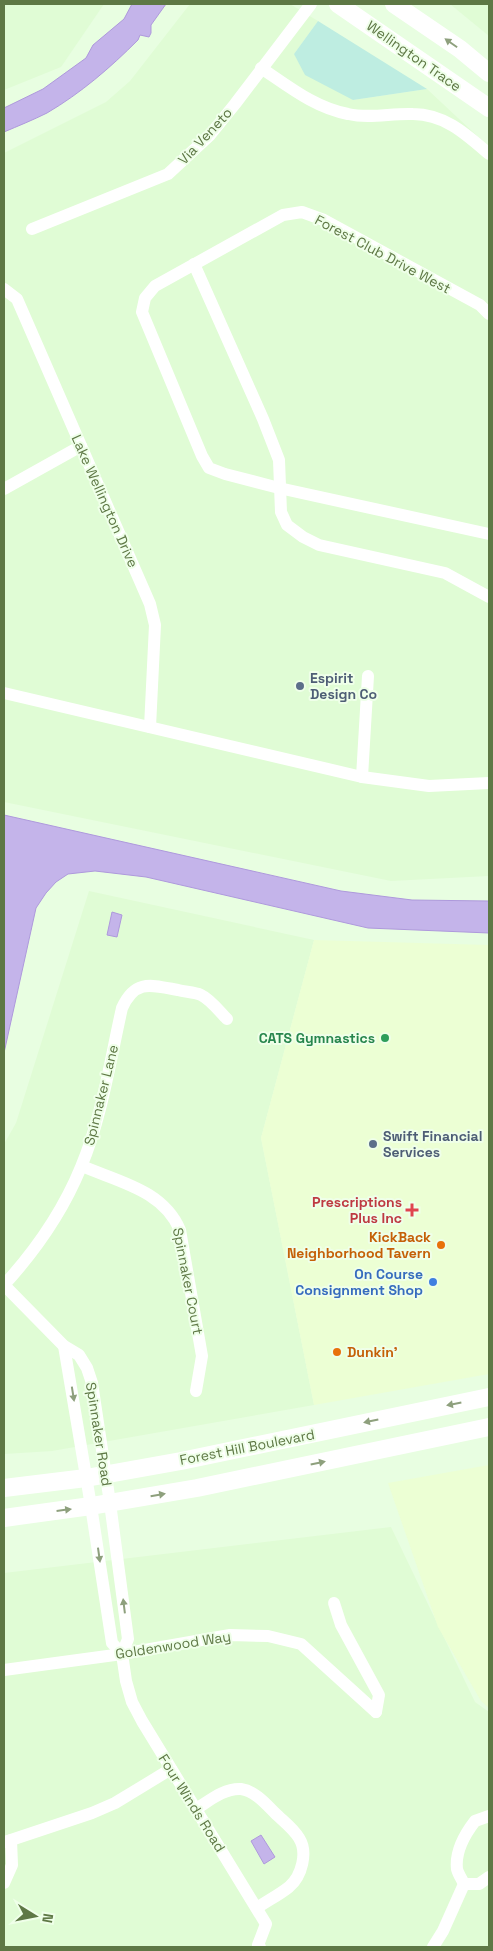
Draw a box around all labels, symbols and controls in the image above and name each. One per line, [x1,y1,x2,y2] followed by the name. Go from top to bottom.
[363,17,465,95] street label: Wellington Trace
[444,38,458,48] one-way arrow
[174,104,236,168] street label: Via Veneto
[312,211,454,297] street label: Forest Club Drive West
[68,432,142,570] street label: Lake Wellington Drive
[310,669,377,703] place label: Espirit Design Co
[294,680,306,692] marker: Espirit Design Co
[259,1029,375,1047] place label: CATS Gymnastics
[379,1032,391,1044] marker: CATS Gymnastics
[80,1043,122,1147] street label: Spinnaker Lane
[383,1127,482,1161] place label: Swift Financial Services
[367,1138,379,1150] marker: Swift Financial Services
[312,1193,402,1227] place label: Prescriptions Plus Inc
[406,1204,418,1216] marker: Prescriptions Plus Inc
[169,1226,207,1336] street label: Spinnaker Court
[287,1228,431,1262] place label: KickBack Neighborhood Tavern
[435,1239,447,1251] marker: KickBack Neighborhood Tavern
[295,1265,423,1299] place label: On Course Consignment Shop
[427,1276,439,1288] marker: On Course Consignment Shop
[347,1343,398,1361] place label: Dunkin'
[331,1346,343,1358] marker: Dunkin'
[82,1381,116,1487] street label: Spinnaker Road
[69,1386,77,1402] one-way arrow
[447,1400,462,1408] one-way arrow
[364,1417,379,1425] one-way arrow
[178,1425,316,1469] street label: Forest Hill Boulevard
[310,1458,326,1466] one-way arrow
[151,1490,167,1498] one-way arrow
[57,1506,73,1514] one-way arrow
[95,1547,103,1563] one-way arrow
[120,1598,128,1614] one-way arrow
[114,1627,232,1663] street label: Goldenwood Way
[155,1751,229,1855] street label: Four Winds Road
[10,1891,60,1941] north arrow
[38,1912,57,1924] text: N

